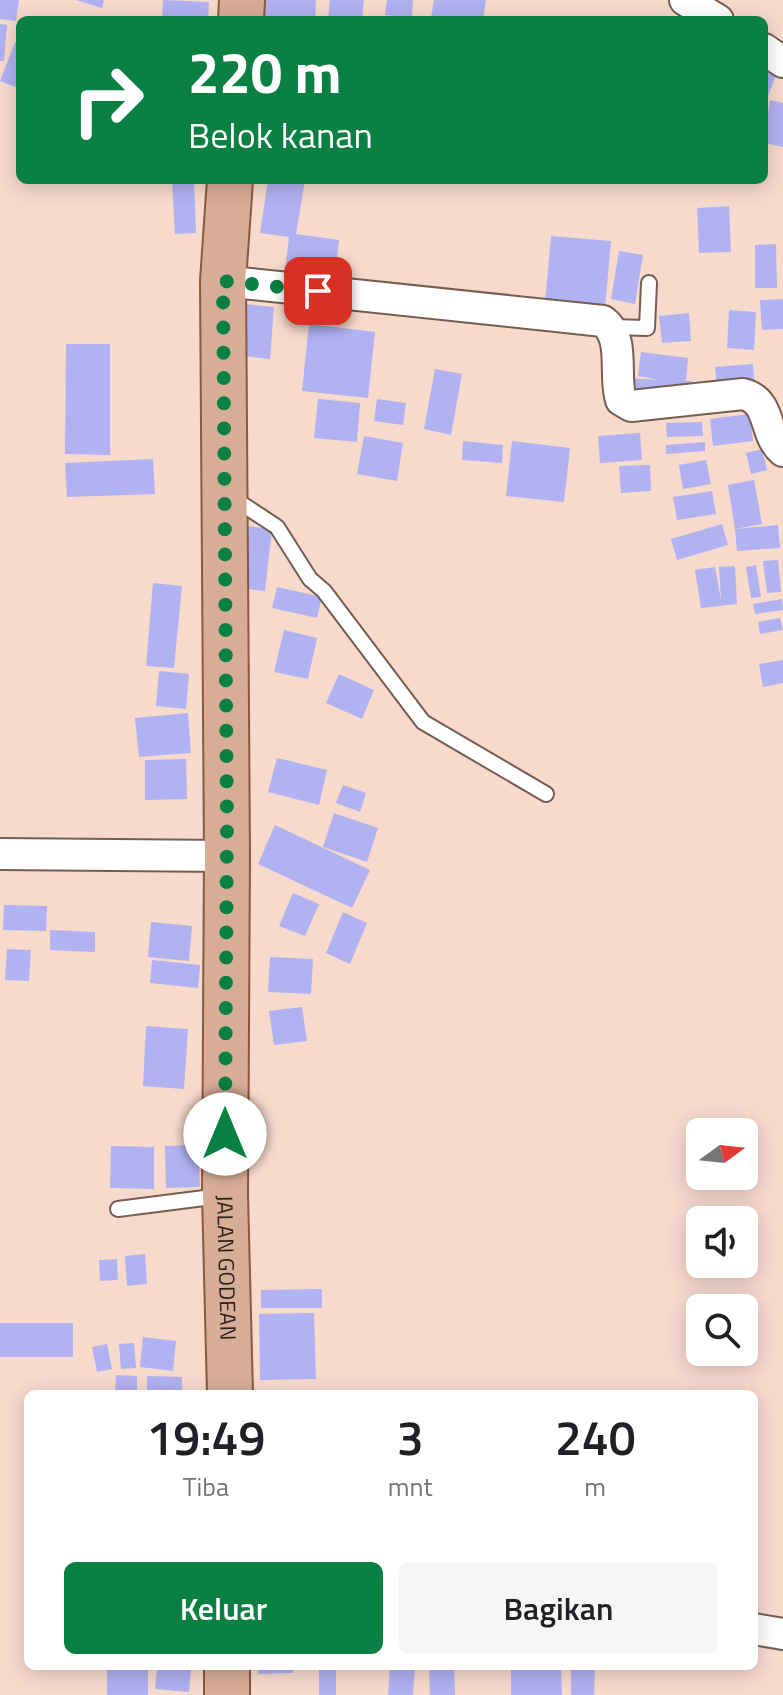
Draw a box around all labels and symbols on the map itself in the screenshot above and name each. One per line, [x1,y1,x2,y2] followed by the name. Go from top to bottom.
[284,257,352,325] pin
[183,1092,267,1176] position arrow
[686,1118,758,1190] north arrow
[208,1195,246,1341] street label: JALAN GODEAN

